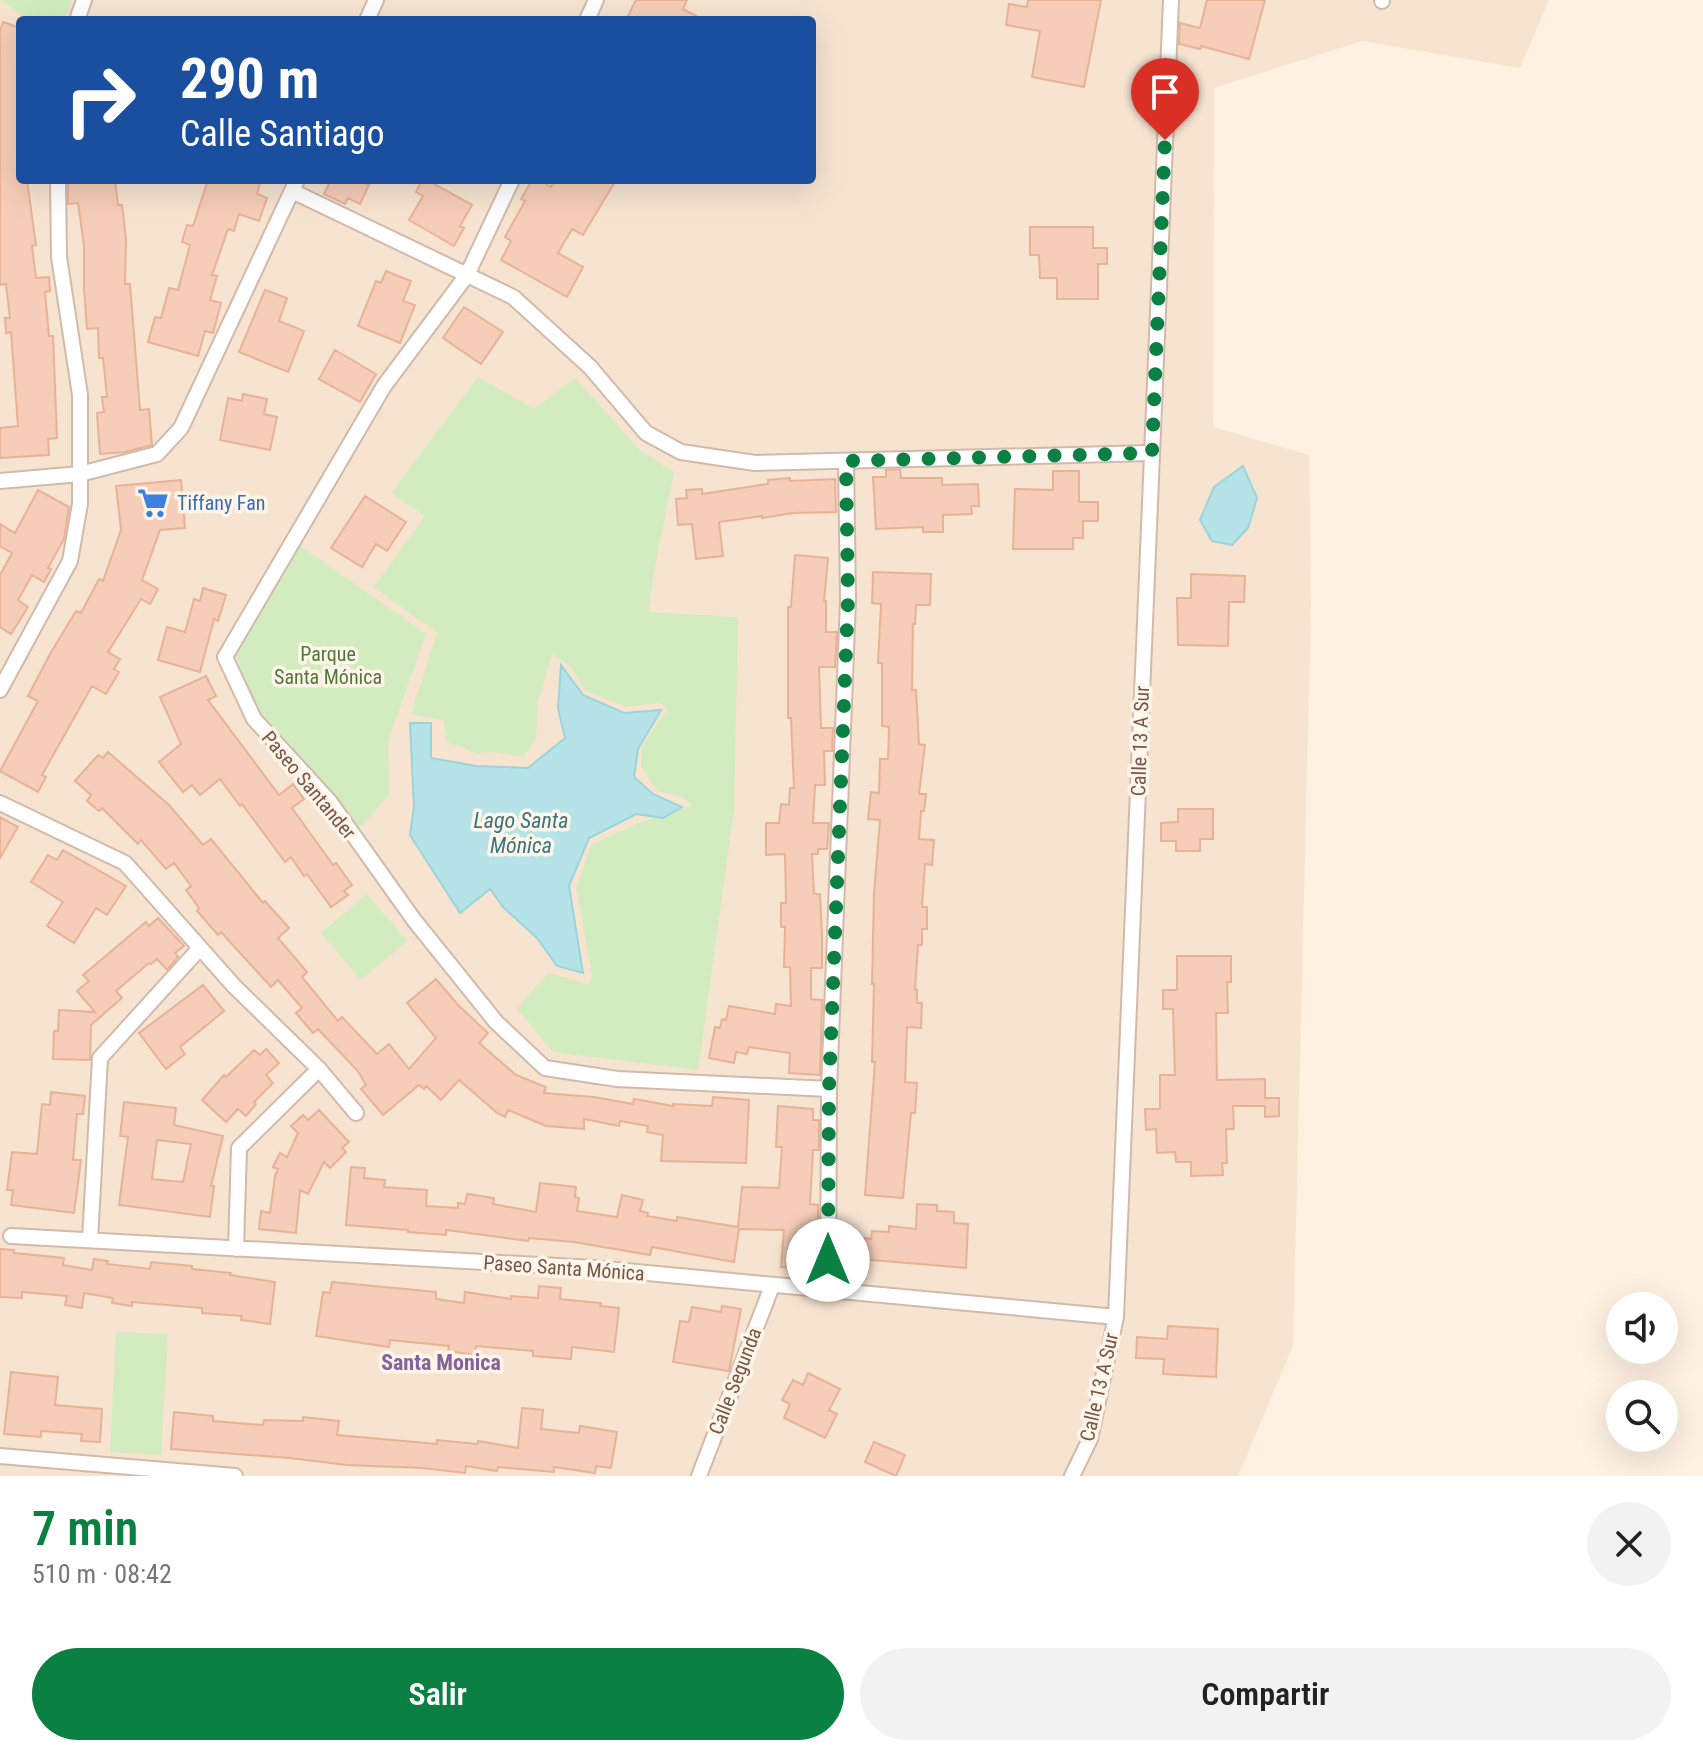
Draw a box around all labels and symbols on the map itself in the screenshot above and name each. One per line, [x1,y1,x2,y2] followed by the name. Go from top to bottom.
[1131,58,1199,140] pin
[136,486,170,520] supermarket icon: Tiffany Fan
[177,491,265,515] place label: Tiffany Fan
[274,642,382,689] park label: Parque Santa Mónica
[1126,685,1154,797] street label: Calle 13 A Sur
[257,726,361,844] street label: Paseo Santander
[474,808,568,858] water label: Lago Santa Mónica
[786,1218,870,1302] position arrow
[483,1250,645,1286] street label: Paseo Santa Mónica
[704,1324,766,1438] street label: Calle Segunda
[1075,1330,1123,1444] street label: Calle 13 A Sur
[381,1350,501,1375] district label: Santa Monica

